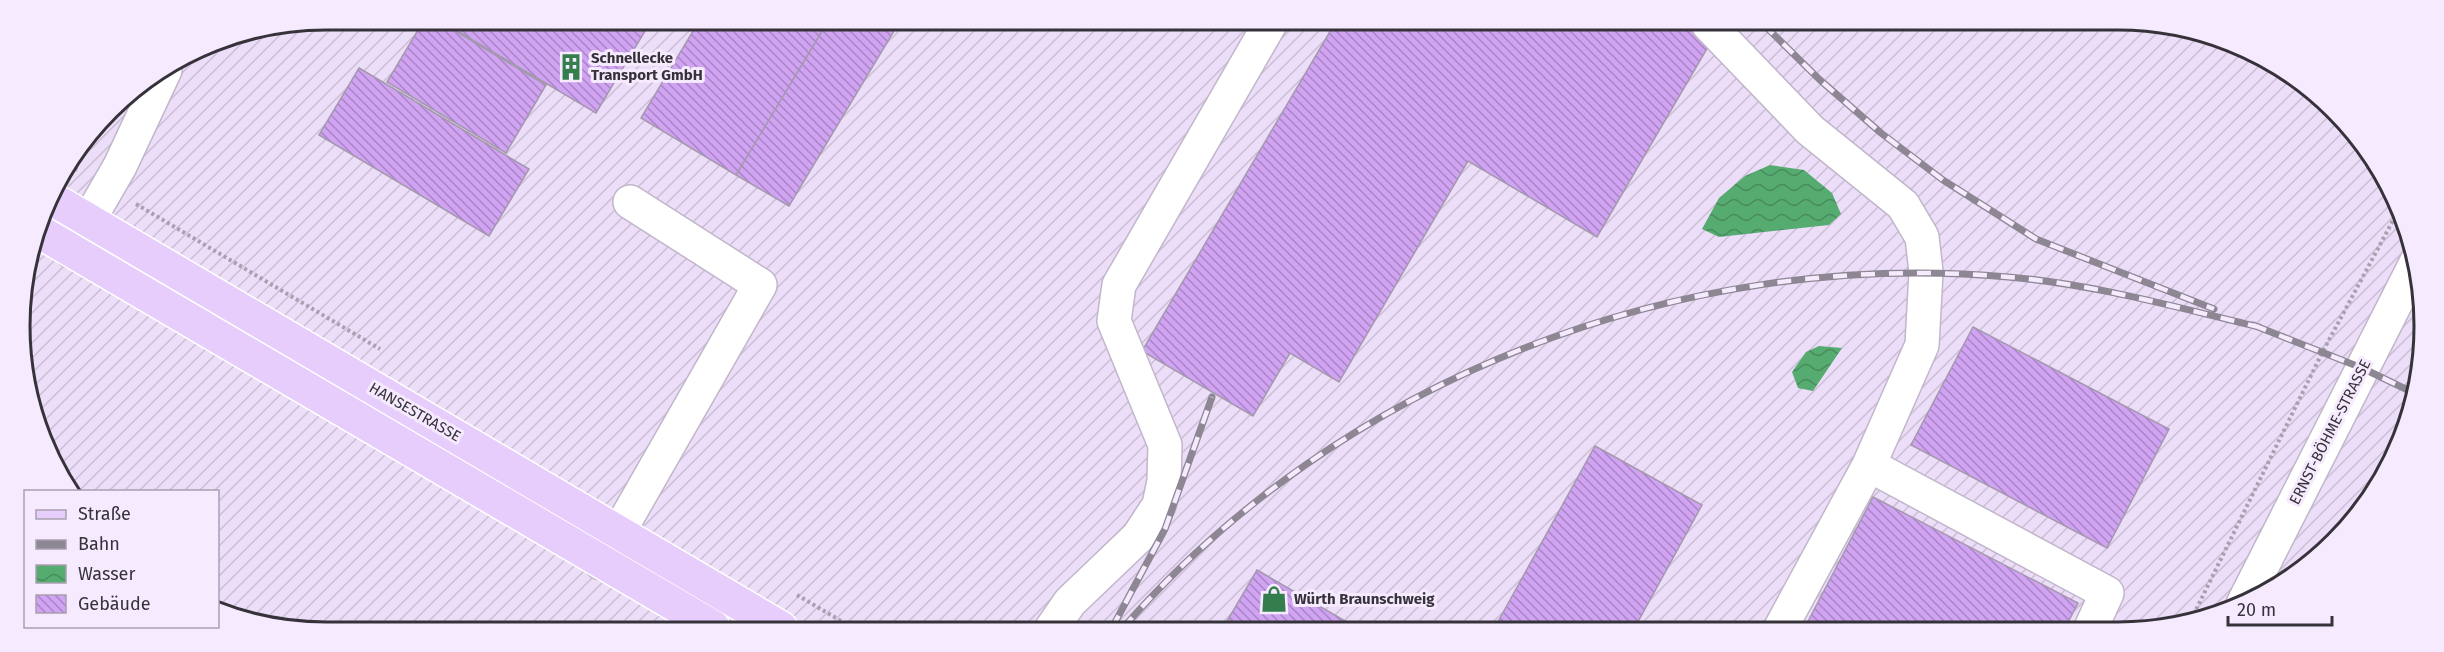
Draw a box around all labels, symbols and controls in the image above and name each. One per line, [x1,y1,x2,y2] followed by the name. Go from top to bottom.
[591,49,703,84] place label: Schnellecke Transport GmbH
[556,52,586,82] building icon: Schnellecke Transport GmbH
[2286,357,2374,507] street label: ERNST-BÖHME-STRASSE
[366,379,464,445] street label: HANSESTRASSE
[24,490,219,628] legend
[78,503,131,525] text: Straße
[78,533,120,555] text: Bahn
[78,563,135,585] text: Wasser
[1259,584,1289,614] shop icon: Würth Braunschweig
[2228,589,2332,627] scale bar
[1294,590,1435,608] place label: Würth Braunschweig
[78,593,151,615] text: Gebäude
[2237,599,2276,621] text: 20 m

